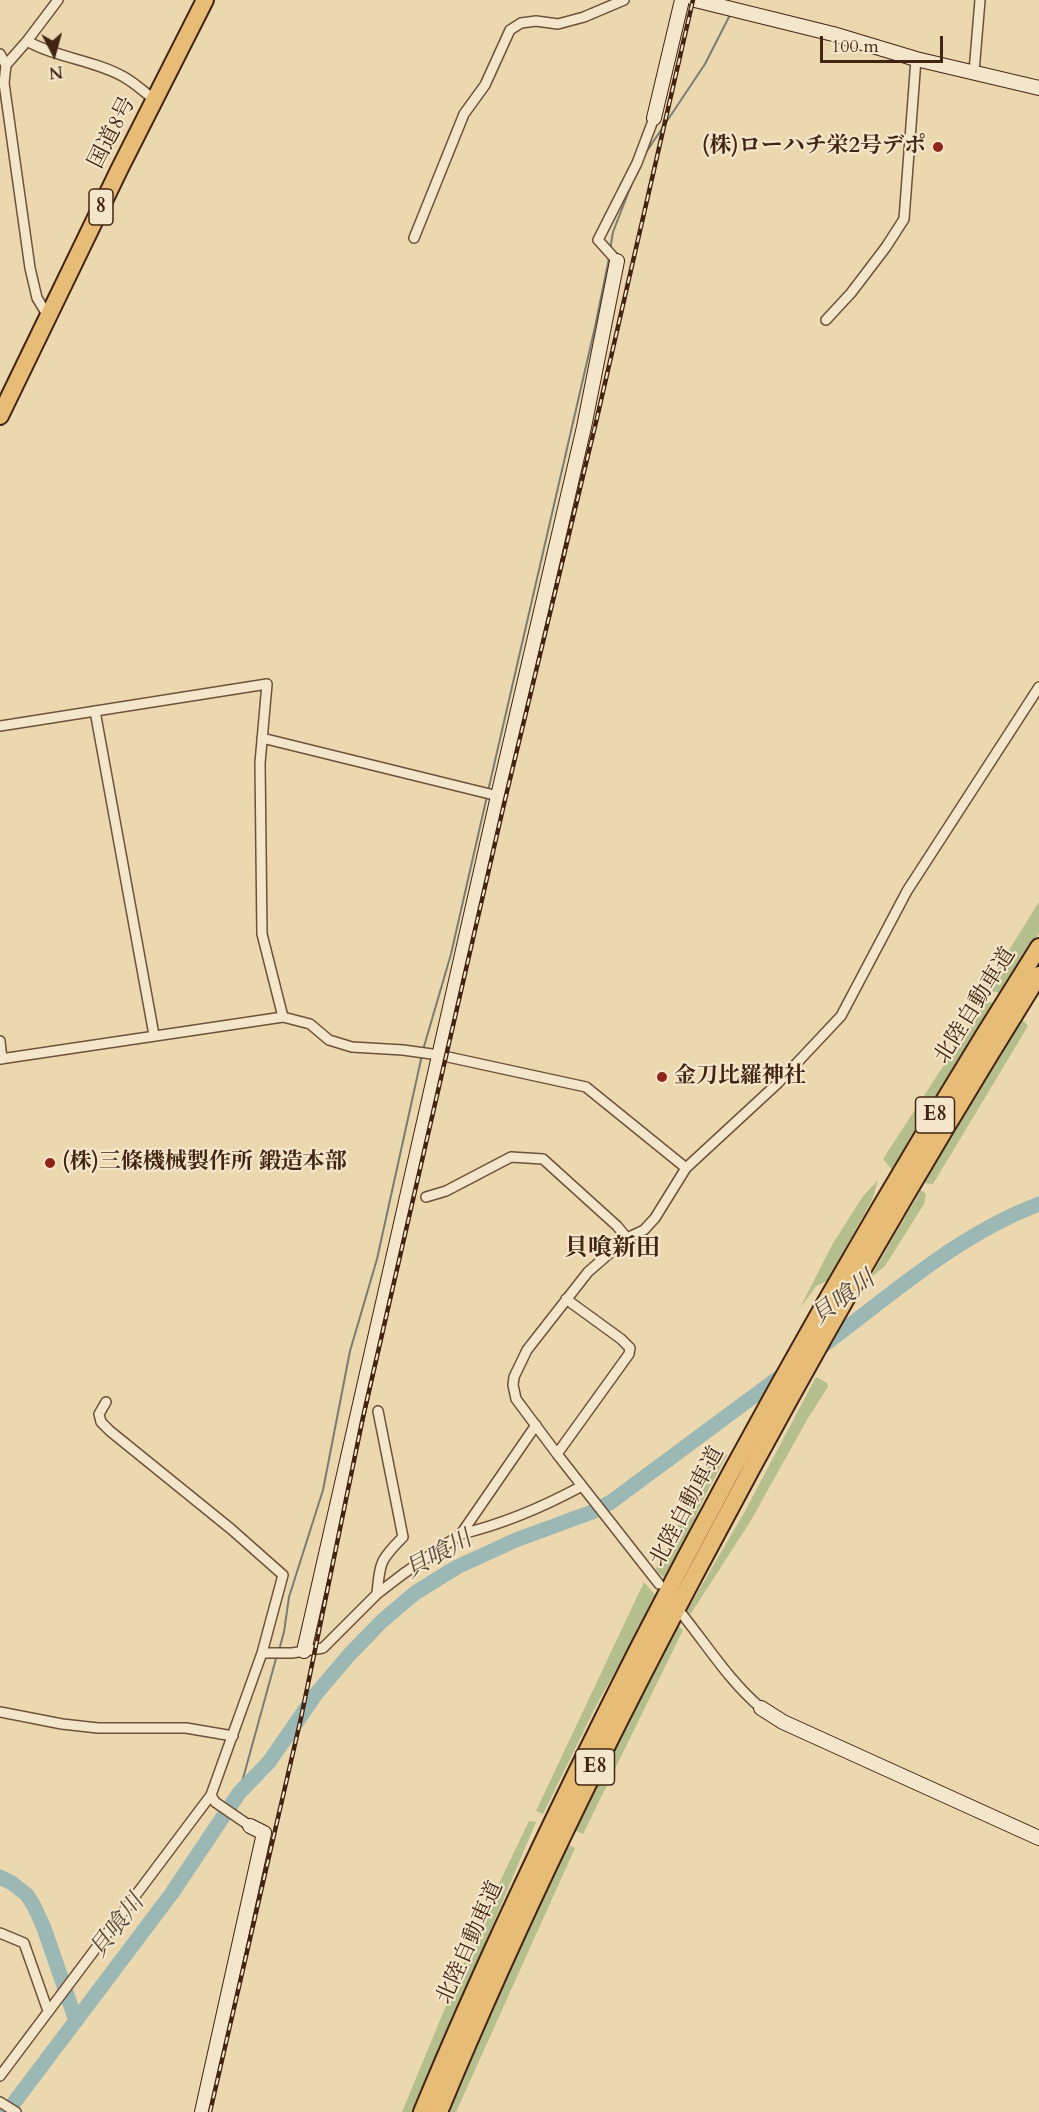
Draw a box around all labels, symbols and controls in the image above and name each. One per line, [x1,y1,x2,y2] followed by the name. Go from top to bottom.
[24,24,84,84] north arrow
[823,24,946,62] scale bar
[831,34,879,59] text: 100 m
[48,60,64,84] text: N
[84,93,142,173] street label: 国道8号
[702,134,926,160] place label: (株)ローハチ栄2号デポ
[931,140,945,154] marker: (株)ローハチ栄2号デポ
[89,189,113,225] road number: 8
[930,943,1022,1069] street label: 北陸自動車道
[674,1064,806,1090] place label: 金刀比羅神社
[655,1070,669,1084] marker: 金刀比羅神社
[916,1097,954,1133] road number: E8
[62,1150,347,1176] place label: (株)三條機械製作所 鍛造本部
[43,1156,57,1170] marker: (株)三條機械製作所 鍛造本部
[564,1235,660,1263] district label: 貝喰新田
[807,1266,881,1332] water label: 貝喰川
[645,1443,731,1571] street label: 北陸自動車道
[401,1526,477,1586] water label: 貝喰川
[576,1749,614,1785] road number: E8
[432,1877,510,2009] street label: 北陸自動車道
[85,1890,151,1964] water label: 貝喰川

